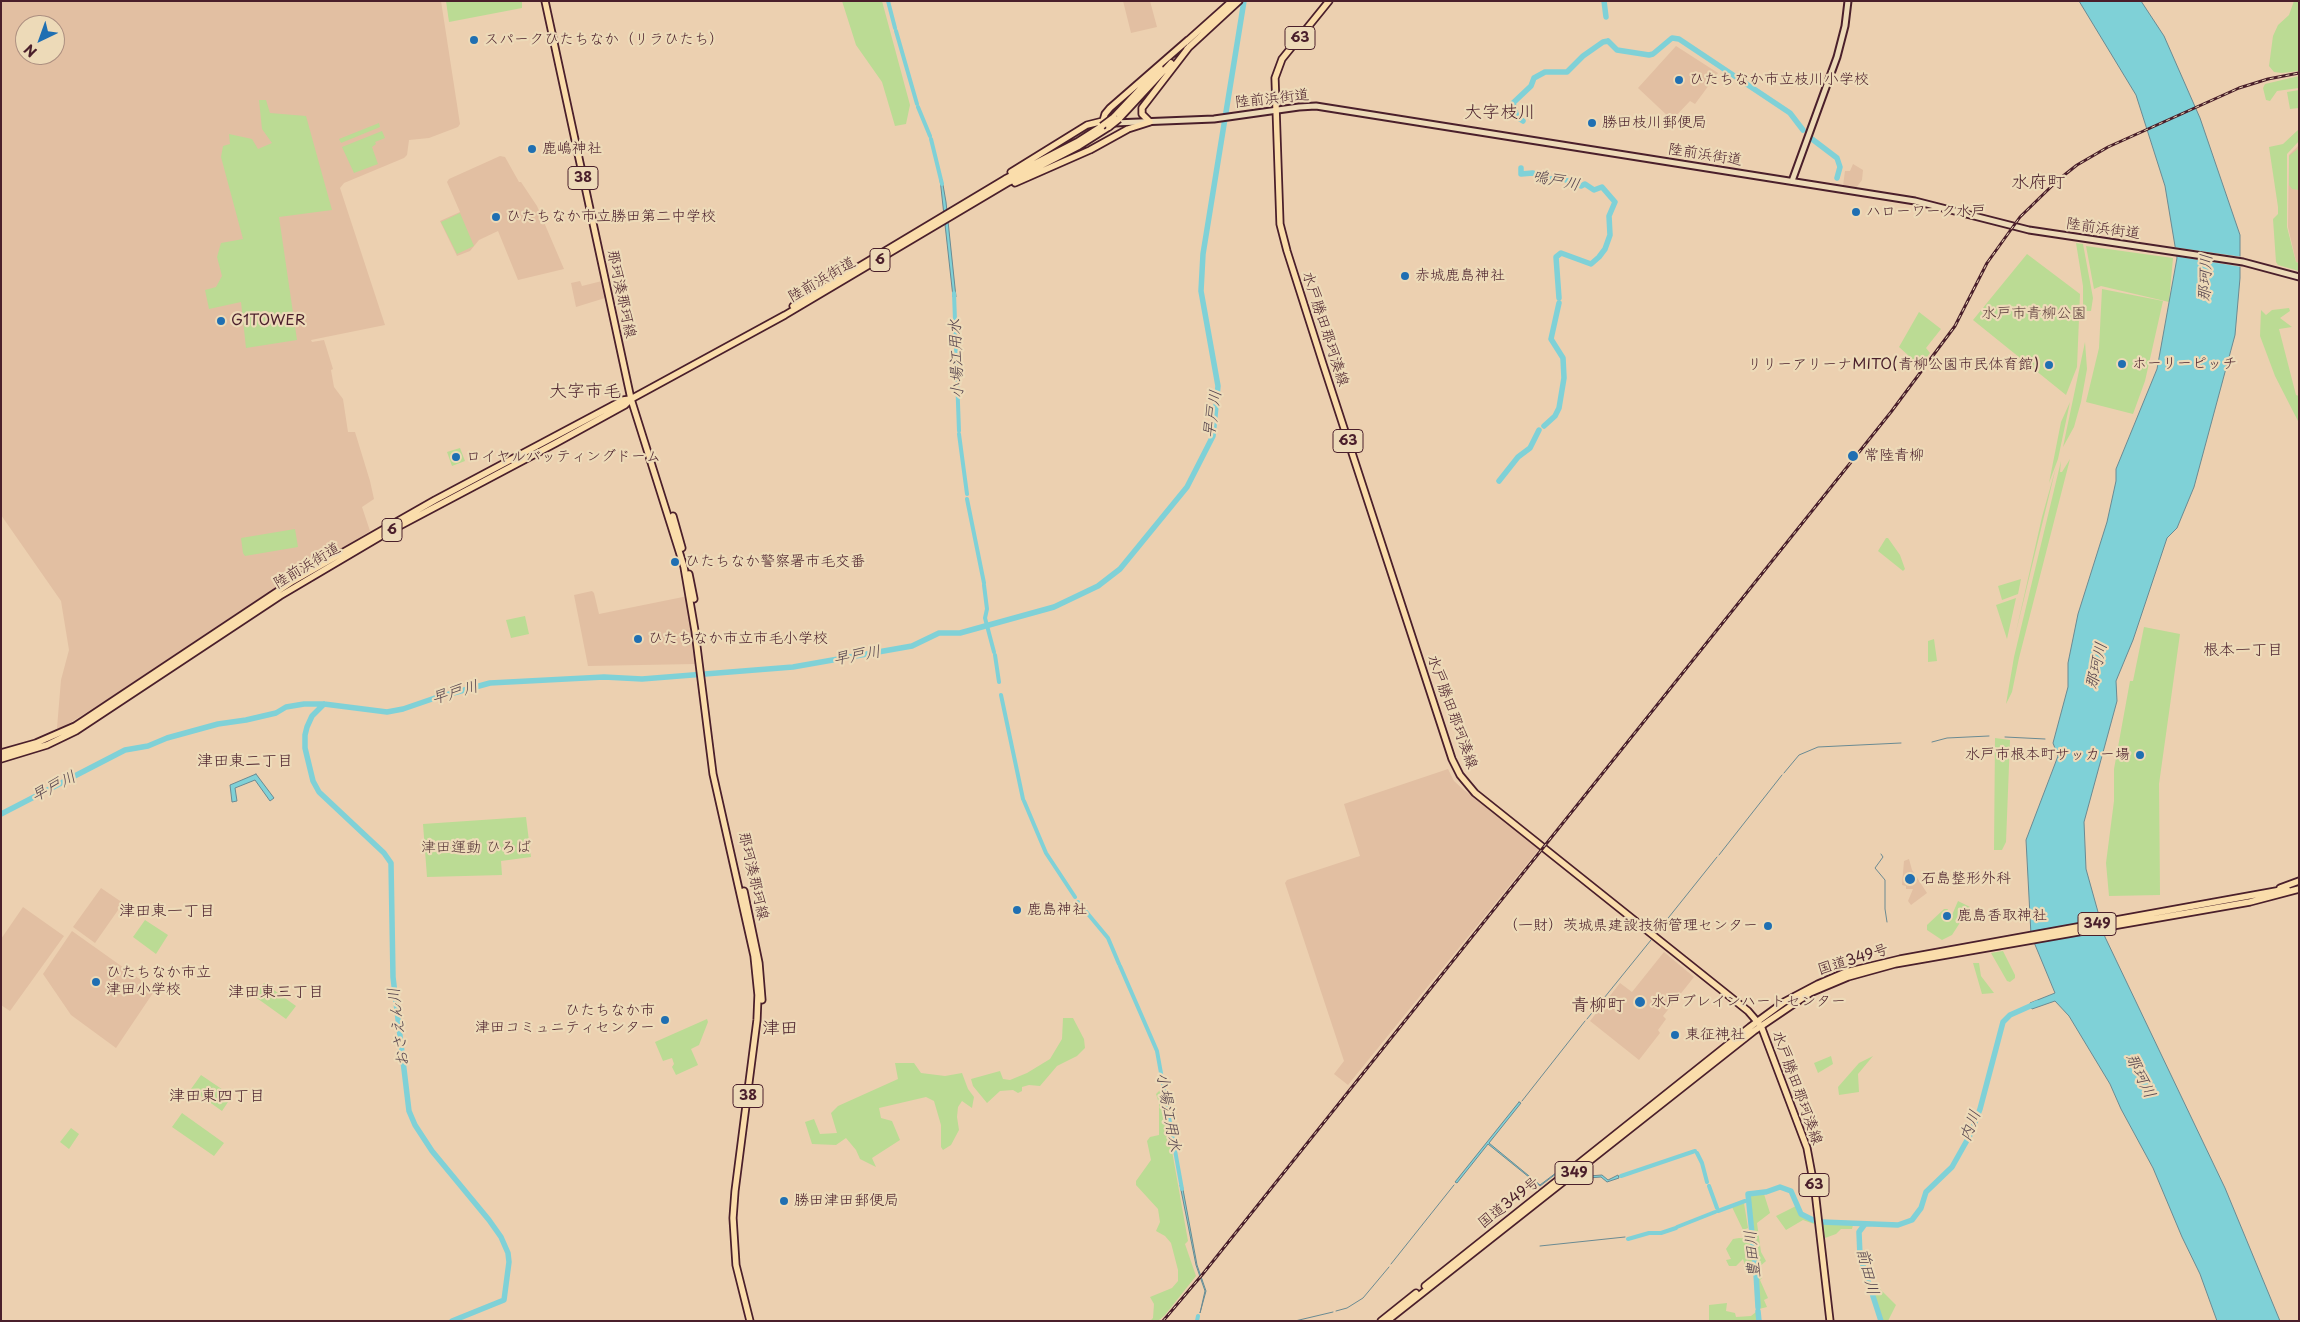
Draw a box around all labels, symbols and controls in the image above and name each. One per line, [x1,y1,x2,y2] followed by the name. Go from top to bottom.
[15,15,65,65] north arrow
[1285,26,1315,49] road number: 63
[484,31,724,49] place label: スパークひたちなか（リラひたち）
[468,34,480,46] marker: スパークひたちなか（リラひたち）
[19,39,41,62] text: N
[1689,71,1869,89] place label: ひたちなか市立枝川小学校
[1673,74,1685,86] marker: ひたちなか市立枝川小学校
[1234,86,1310,112] street label: 陸前浜街道
[1464,102,1536,124] district label: 大字枝川
[1602,114,1707,132] place label: 勝田枝川郵便局
[1586,117,1598,129] marker: 勝田枝川郵便局
[542,140,602,158] place label: 鹿嶋神社
[1667,140,1743,170] street label: 陸前浜街道
[526,143,538,155] marker: 鹿嶋神社
[568,167,598,190] road number: 38
[1531,167,1581,195] water label: 鳴戸川
[2011,172,2065,194] district label: 水府町
[1866,203,1986,221] place label: ハローワーク水戸
[1850,206,1862,218] marker: ハローワーク水戸
[506,208,716,226] place label: ひたちなか市立勝田第二中学校
[490,211,502,223] marker: ひたちなか市立勝田第二中学校
[2065,215,2141,243] street label: 陸前浜街道
[603,248,639,340] street label: 那珂湊那珂線
[870,248,890,272] road number: 6
[785,253,859,307] street label: 陸前浜街道
[2195,254,2217,302] water label: 那珂川
[1415,267,1505,285] place label: 赤城鹿島神社
[1298,269,1352,389] street label: 水戸勝田那珂湊線
[1399,270,1411,282] marker: 赤城鹿島神社
[1982,305,2086,323] park label: 水戸市青柳公園
[231,312,306,330] place label: G1TOWER
[215,315,227,327] marker: G1TOWER
[946,319,968,399] water label: 小場江用水
[2132,355,2237,373] place label: ホーリーピッチ
[1747,356,2039,374] place label: リリーアリーナMITO(青柳公園市民体育館)
[2116,358,2128,370] marker: ホーリーピッチ
[2043,359,2055,371] marker: リリーアリーナMITO(青柳公園市民体育館)
[549,381,621,403] district label: 大字市毛
[1200,389,1226,439] water label: 早戸川
[1333,430,1363,452] road number: 63
[1864,447,1924,465] place label: 常陸青柳
[466,448,661,466] place label: ロイヤルバッティングドーム
[1846,449,1860,463] marker: 常陸青柳
[450,451,462,463] marker: ロイヤルバッティングドーム
[382,518,402,542] road number: 6
[270,539,344,593] street label: 陸前浜街道
[685,553,865,571] place label: ひたちなか警察署市毛交番
[669,556,681,568] marker: ひたちなか警察署市毛交番
[648,630,828,648] place label: ひたちなか市立市毛小学校
[632,633,644,645] marker: ひたちなか市立市毛小学校
[2082,640,2112,692] water label: 那珂川
[2203,641,2283,661] district label: 根本一丁目
[832,642,882,670] water label: 早戸川
[1423,653,1481,771] street label: 水戸勝田那珂湊線
[429,677,481,709] water label: 早戸川
[1965,746,2130,764] place label: 水戸市根本町サッカー場
[2134,749,2146,761] marker: 水戸市根本町サッカー場
[197,752,293,772] district label: 津田東二丁目
[28,768,80,806] water label: 早戸川
[734,830,772,922] street label: 那珂湊那珂線
[421,839,531,857] park label: 津田運動 ひろば
[1921,870,2011,888] place label: 石島整形外科
[1903,872,1917,886] marker: 石島整形外科
[1027,901,1087,919] place label: 鹿島神社
[119,902,215,922] district label: 津田東一丁目
[1011,904,1023,916] marker: 鹿島神社
[1957,907,2047,925] place label: 鹿島香取神社
[1941,910,1953,922] marker: 鹿島香取神社
[2078,912,2116,936] road number: 349
[1503,917,1758,935] place label: （一財）茨城県建設技術管理センター
[1762,920,1774,932] marker: （一財）茨城県建設技術管理センター
[1815,941,1891,979] street label: 国道349号
[106,964,211,999] place label: ひたちなか市立 津田小学校
[90,976,102,988] marker: ひたちなか市立 津田小学校
[228,983,324,1003] district label: 津田東三丁目
[385,986,413,1068] water label: おさえん川
[1651,993,1846,1011] place label: 水戸ブレインハートセンター
[1571,995,1625,1017] district label: 青柳町
[1633,995,1647,1009] marker: 水戸ブレインハートセンター
[475,1002,655,1037] place label: ひたちなか市 津田コミュニティセンター
[659,1014,671,1026] marker: ひたちなか市 津田コミュニティセンター
[762,1018,798,1040] district label: 津田
[1685,1026,1745,1044] place label: 東征神社
[1669,1029,1681,1041] marker: 東征神社
[1768,1029,1826,1147] street label: 水戸勝田那珂湊線
[2121,1050,2159,1102] water label: 那珂川
[1152,1071,1184,1153] water label: 小場江用水
[733,1084,763,1108] road number: 38
[169,1087,265,1107] district label: 津田東四丁目
[1956,1108,1986,1144] water label: 内川
[1555,1162,1593,1184] road number: 349
[1475,1173,1543,1233] street label: 国道349号
[1799,1174,1829,1196] road number: 63
[794,1192,899,1210] place label: 勝田津田郵便局
[778,1195,790,1207] marker: 勝田津田郵便局
[1741,1229,1765,1279] water label: 豊田川
[1852,1246,1882,1298] water label: 前田川

